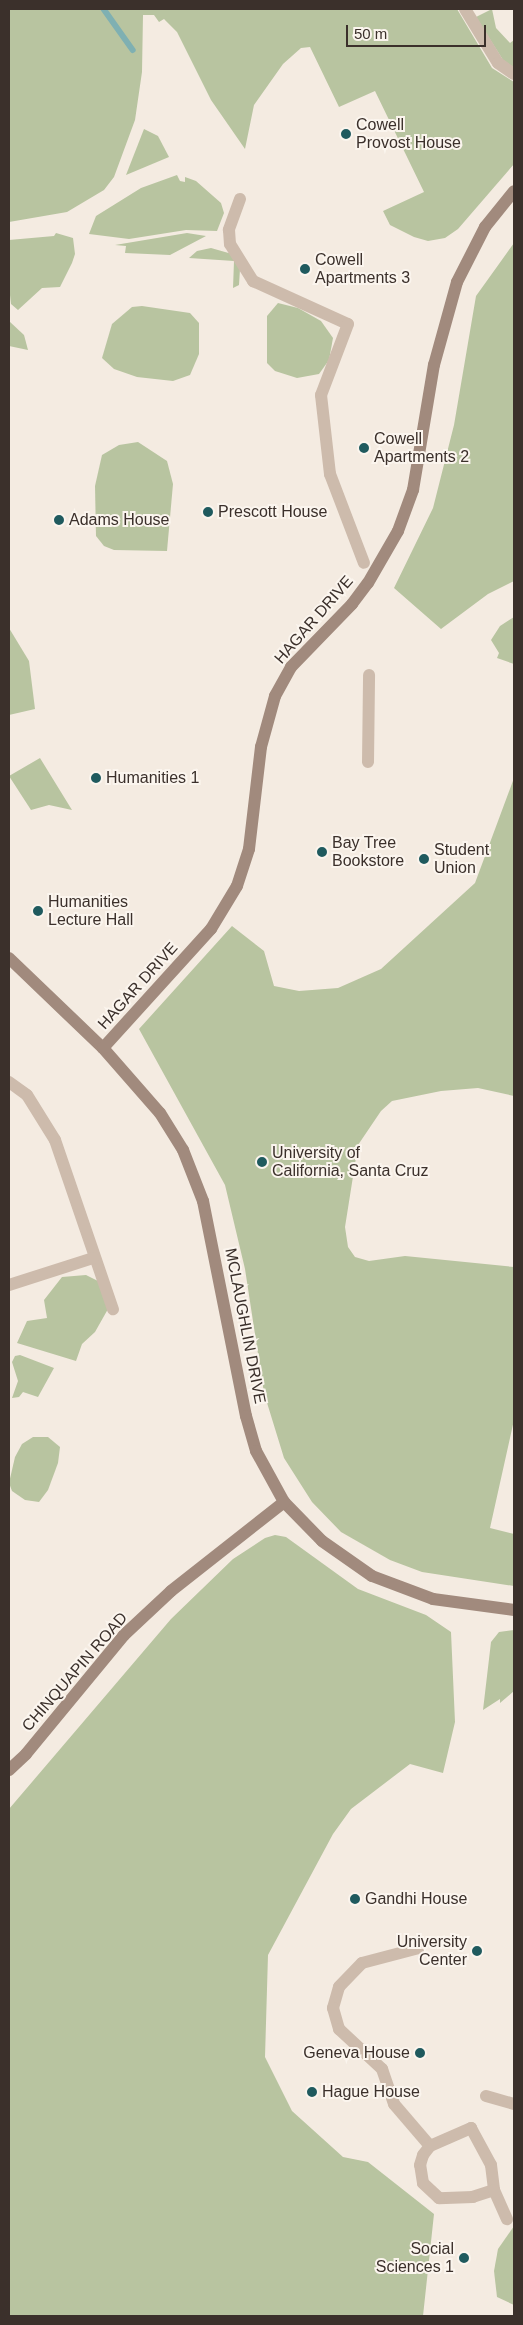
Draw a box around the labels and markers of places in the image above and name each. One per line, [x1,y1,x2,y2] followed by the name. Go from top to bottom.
[356,115,461,153] place label: Cowell Provost House
[340,128,352,140] marker: Cowell Provost House
[315,250,410,288] place label: Cowell Apartments 3
[299,263,311,275] marker: Cowell Apartments 3
[374,429,469,467] place label: Cowell Apartments 2
[358,442,370,454] marker: Cowell Apartments 2
[218,502,327,522] place label: Prescott House
[202,506,214,518] marker: Prescott House
[69,510,169,530] place label: Adams House
[53,514,65,526] marker: Adams House
[106,768,199,788] place label: Humanities 1
[90,772,102,784] marker: Humanities 1
[332,833,404,871] place label: Bay Tree Bookstore
[434,840,489,878] place label: Student Union
[316,846,328,858] marker: Bay Tree Bookstore
[418,853,430,865] marker: Student Union
[48,892,133,930] place label: Humanities Lecture Hall
[32,905,44,917] marker: Humanities Lecture Hall
[272,1143,429,1181] place label: University of California, Santa Cruz
[256,1156,268,1168] marker: University of California, Santa Cruz
[365,1889,467,1909] place label: Gandhi House
[349,1893,361,1905] marker: Gandhi House
[397,1932,467,1970] place label: University Center
[471,1945,483,1957] marker: University Center
[303,2043,410,2063] place label: Geneva House
[414,2047,426,2059] marker: Geneva House
[322,2082,420,2102] place label: Hague House
[306,2086,318,2098] marker: Hague House
[376,2239,454,2277] place label: Social Sciences 1
[458,2252,470,2264] marker: Social Sciences 1

